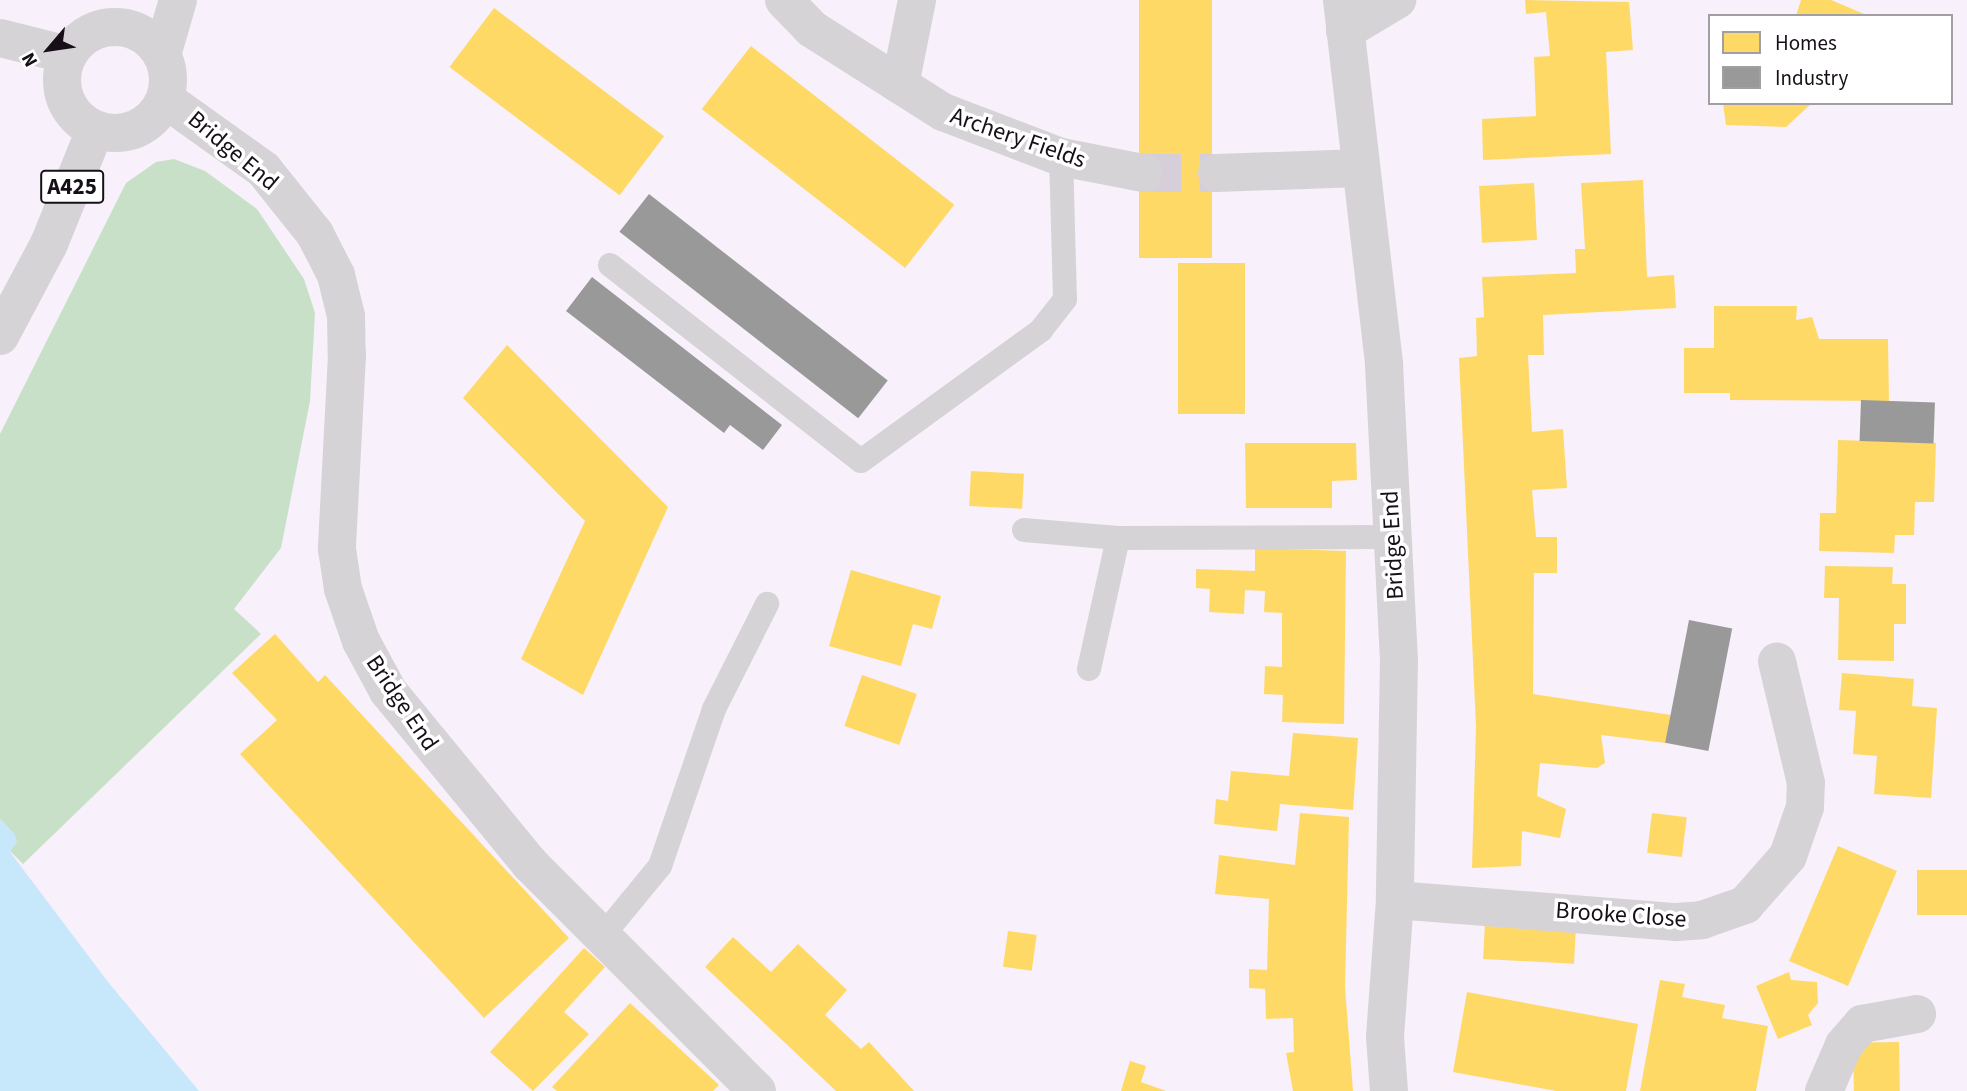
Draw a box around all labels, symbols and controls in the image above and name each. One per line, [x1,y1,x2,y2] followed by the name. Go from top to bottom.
[14,14,84,84] north arrow
[1708,14,1953,105] legend
[1775,28,1837,58] text: Homes
[15,47,45,72] text: N
[1775,63,1848,93] text: Industry
[947,101,1089,175] street label: Archery Fields
[182,105,284,197] street label: Bridge End
[39,168,105,206] road number: A425
[1376,490,1410,600] street label: Bridge End
[360,650,444,756] street label: Bridge End
[1555,896,1687,934] street label: Brooke Close

